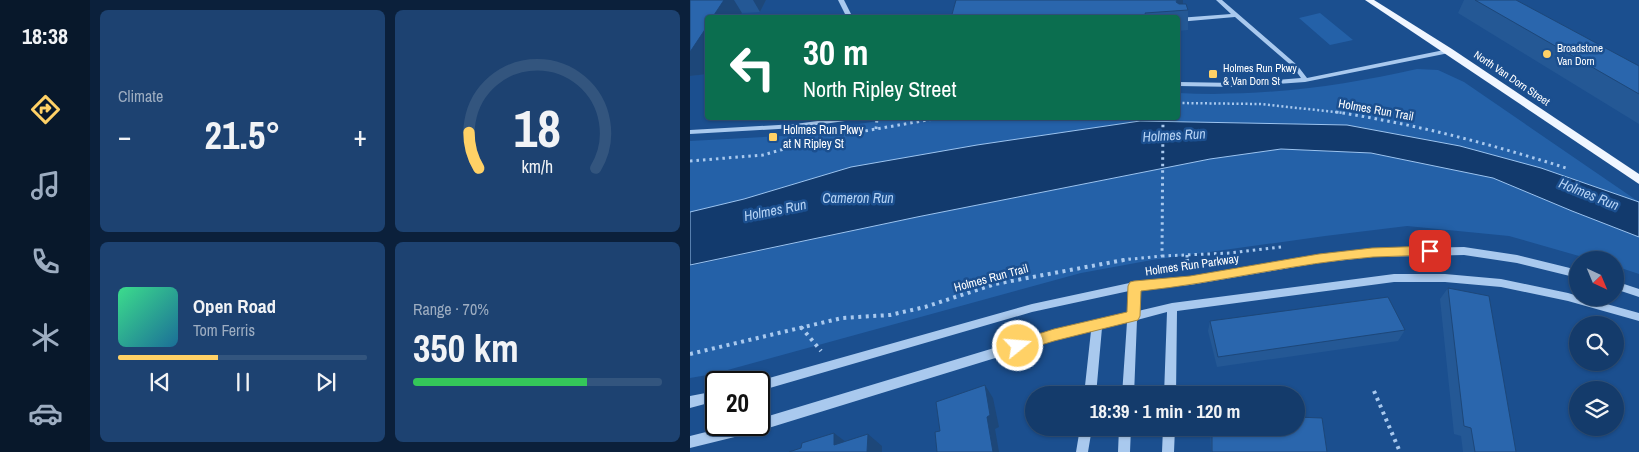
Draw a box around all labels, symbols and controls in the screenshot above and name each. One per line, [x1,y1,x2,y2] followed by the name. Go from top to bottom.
[22,21,68,51] text: 18:38
[803,29,868,76] text: 30 m
[720,35,785,100] icon: left
[1557,41,1603,68] place label: Broadstone Van Dorn
[1471,47,1553,109] street label: North Van Dorn Street
[1541,48,1553,60] marker: Broadstone Van Dorn
[1223,61,1297,88] place label: Holmes Run Pkwy & Van Dorn St
[1207,68,1219,80] marker: Holmes Run Pkwy & Van Dorn St
[803,74,956,104] text: North Ripley Street
[118,85,163,107] text: Climate
[28,92,63,127] icon: directions
[514,93,561,163] text: 18
[1337,96,1415,124] street label: Holmes Run Trail
[205,110,280,161] text: 21.5°
[118,117,131,155] text: −
[354,117,367,155] text: +
[783,122,863,152] place label: Holmes Run Pkwy at N Ripley St
[1142,124,1206,146] water label: Holmes Run
[767,131,779,143] marker: Holmes Run Pkwy at N Ripley St
[522,155,553,179] text: km/h
[28,168,63,203] icon: music
[1556,174,1622,214] water label: Holmes Run
[822,189,894,207] water label: Cameron Run
[742,195,808,225] water label: Holmes Run
[1409,230,1451,272] pin
[1416,237,1444,265] icon: arrive
[28,244,63,279] icon: phone
[1144,250,1240,280] street label: Holmes Run Parkway
[1569,251,1624,306] north arrow
[1569,251,1624,436] map controls
[952,260,1030,296] street label: Holmes Run Trail
[193,293,276,319] text: Open Road
[413,298,489,320] text: Range · 70%
[1569,316,1624,371] button: search
[193,319,255,341] text: Tom Ferris
[991,319,1043,371] position arrow
[28,320,63,355] icon: climate
[413,323,519,374] text: 350 km
[146,368,174,396] icon: previous
[229,368,257,396] icon: pause
[312,368,340,396] icon: next
[705,371,770,436] speed limit sign: 20
[1569,381,1624,436] button: layers
[28,396,63,431] icon: car
[1090,398,1240,424] text: 18:39 · 1 min · 120 m

